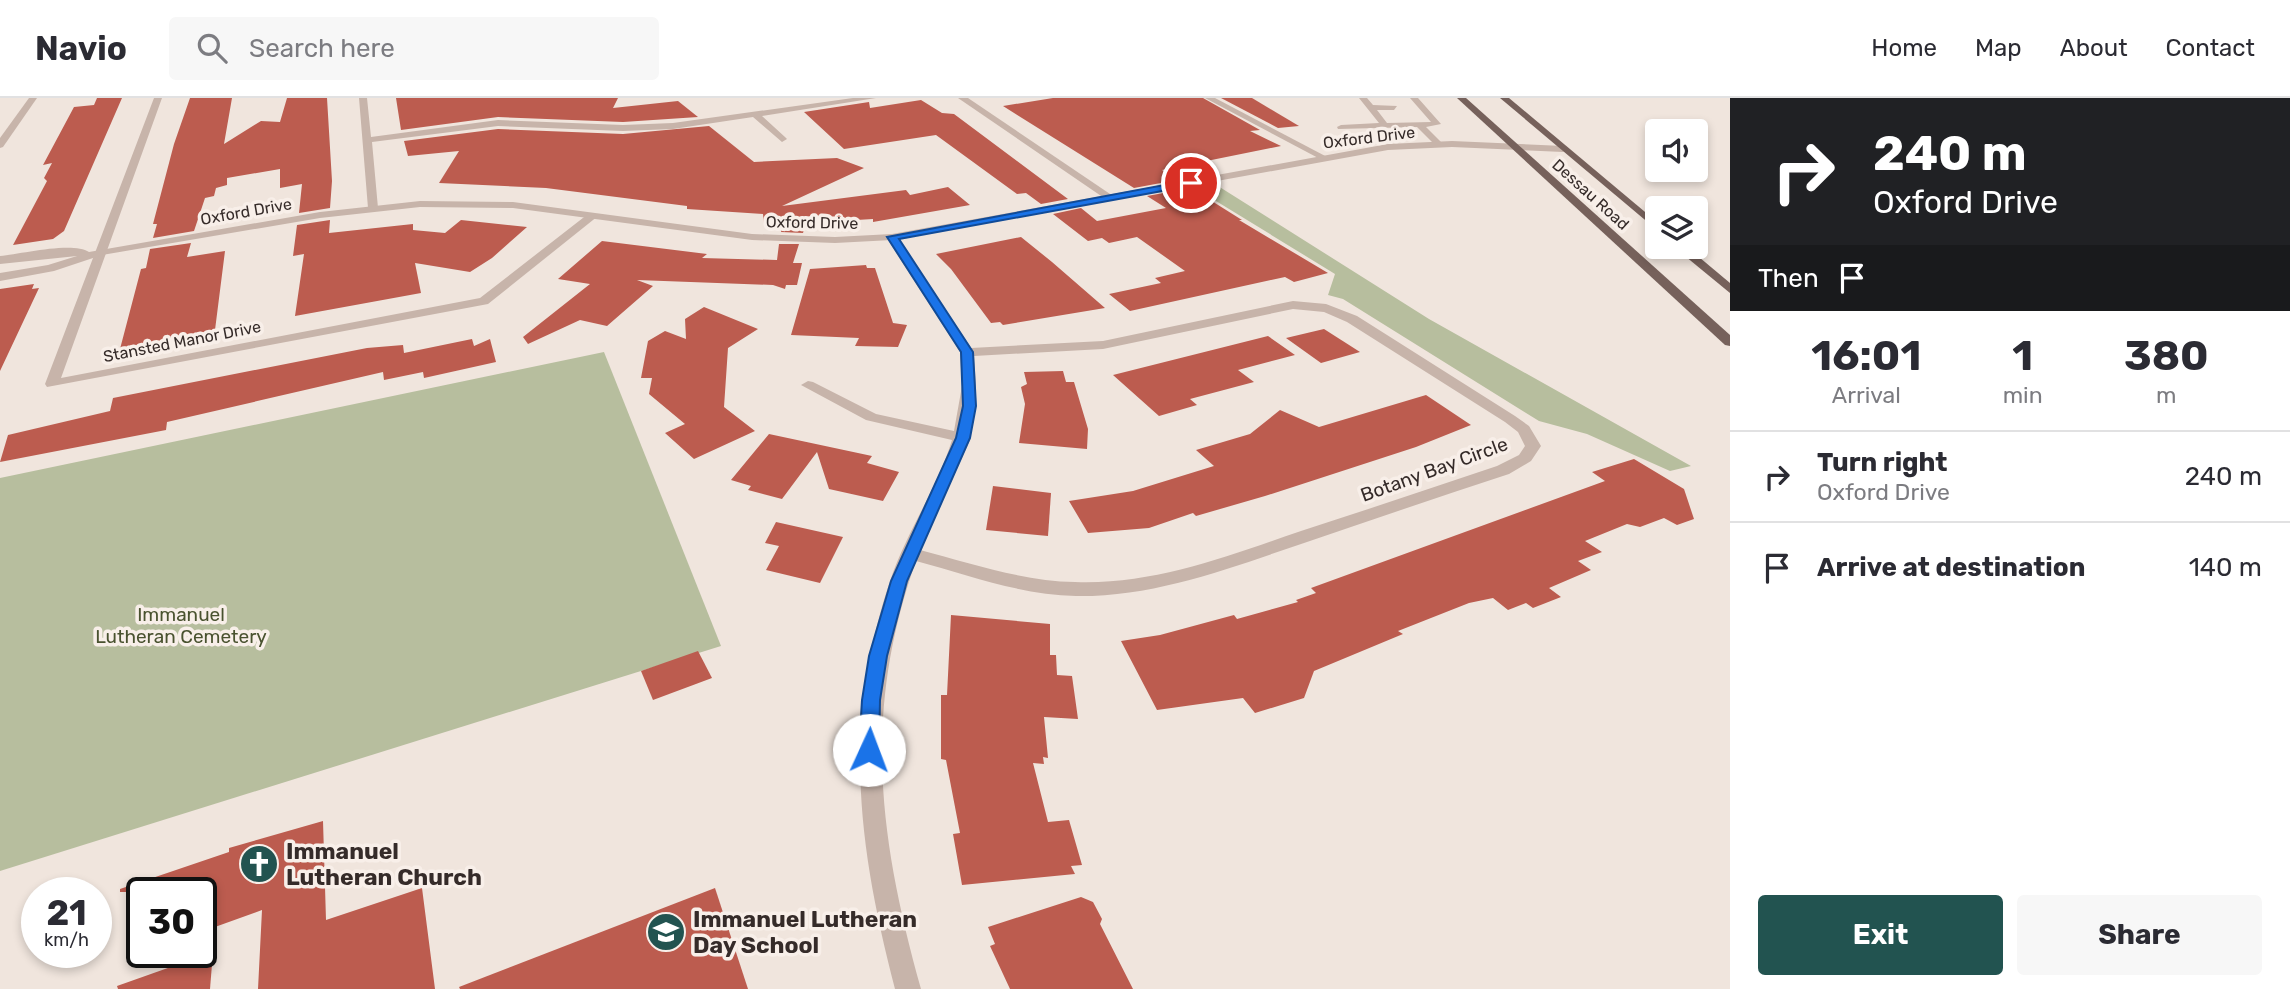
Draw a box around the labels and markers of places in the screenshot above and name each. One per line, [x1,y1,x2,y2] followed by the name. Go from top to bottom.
[1161,153,1221,213] pin
[286,837,482,891] place label: Immanuel Lutheran Church
[238,843,280,885] church icon: Immanuel Lutheran Church
[693,905,917,959] place label: Immanuel Lutheran Day School
[645,911,687,953] school or university icon: Immanuel Lutheran Day School

